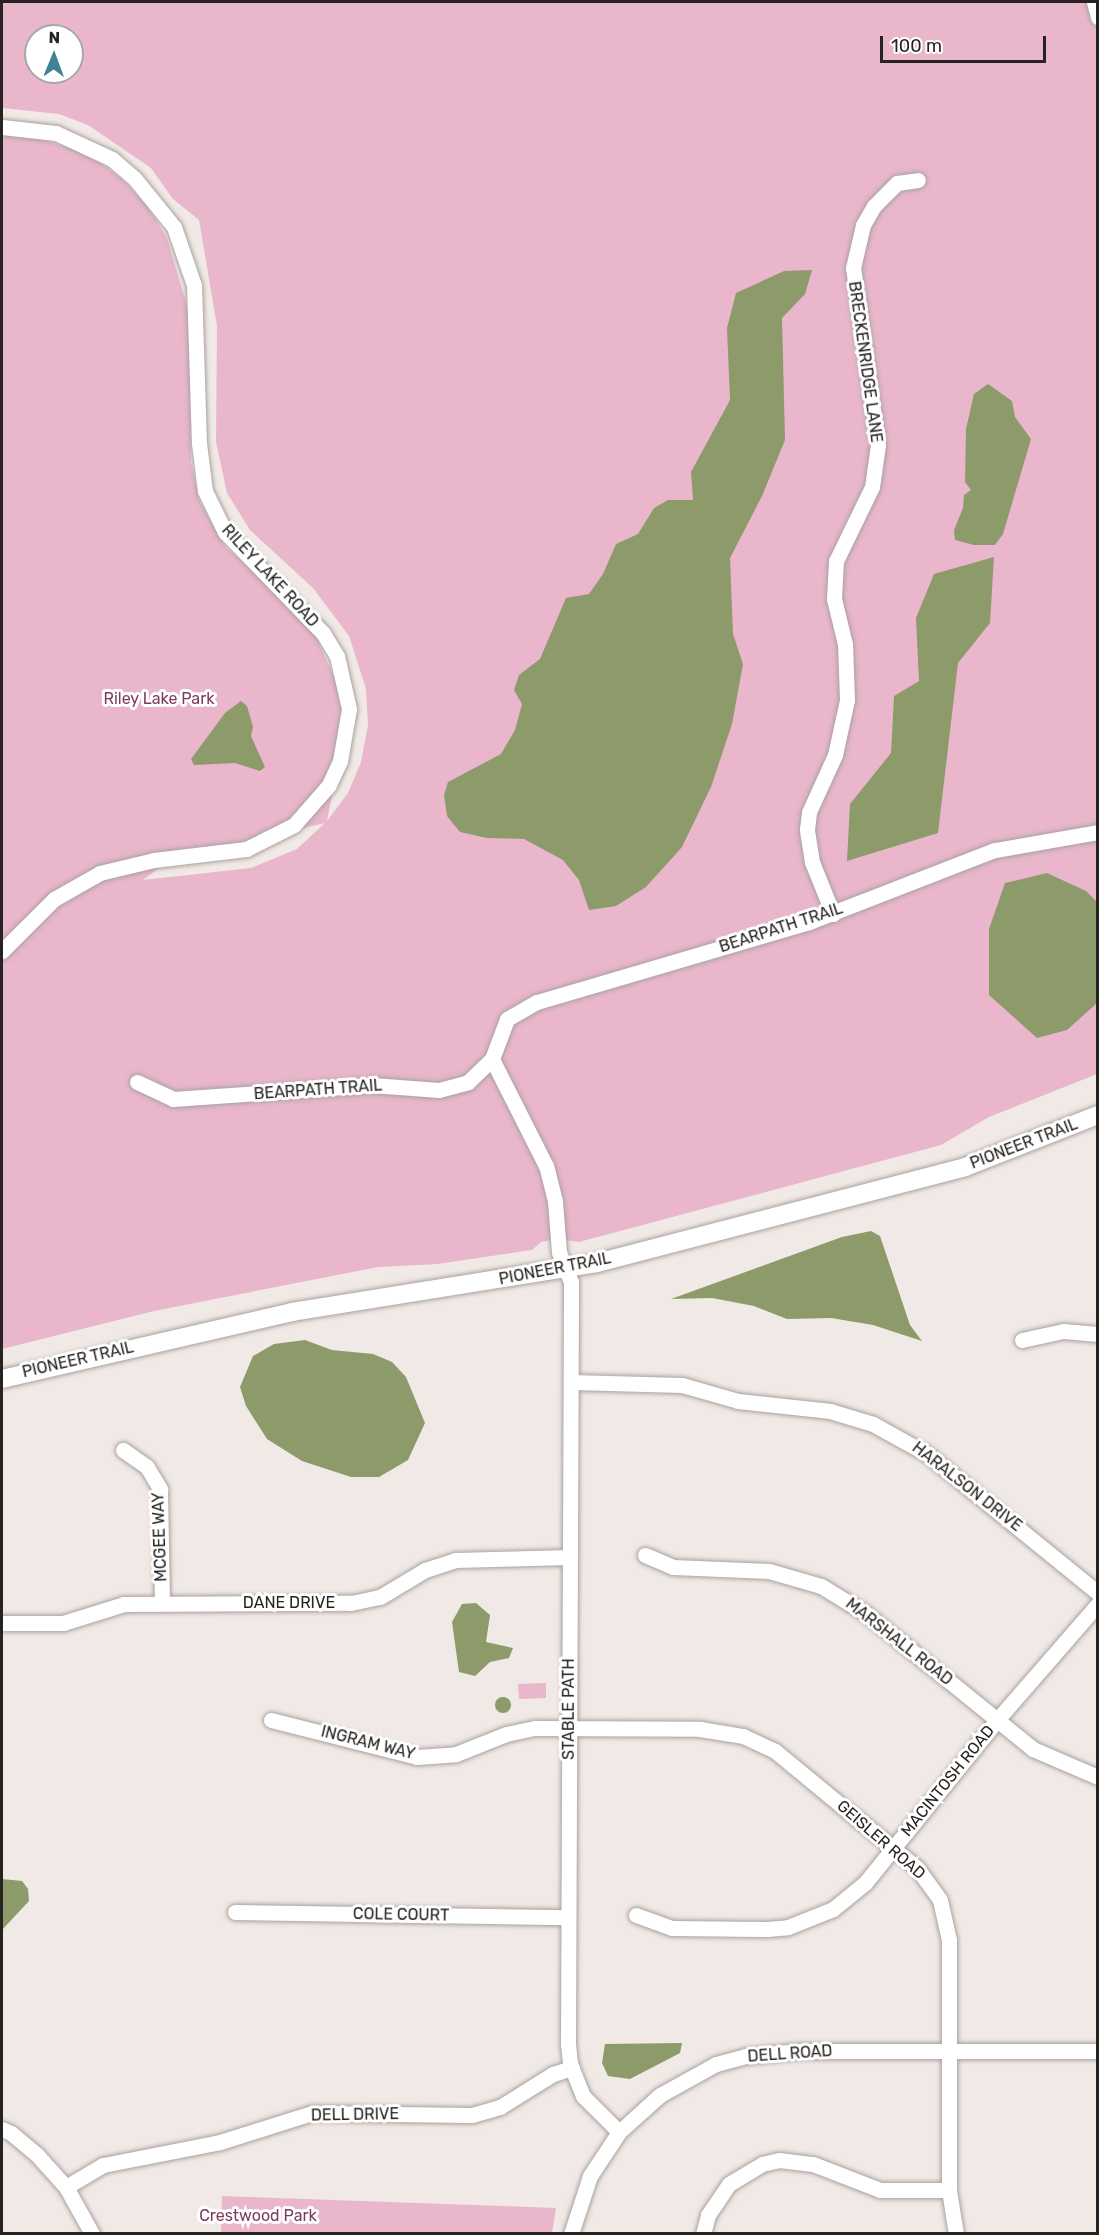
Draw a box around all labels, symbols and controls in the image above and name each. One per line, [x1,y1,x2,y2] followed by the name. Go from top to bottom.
[24,24,84,84] north arrow
[883,24,1050,62] scale bar
[48,28,60,47] text: N
[891,35,942,57] text: 100 m
[844,280,886,444] street label: BRECKENRIDGE LANE
[217,521,323,631] street label: RILEY LAKE ROAD
[103,689,215,709] park label: Riley Lake Park
[717,899,845,957] street label: BEARPATH TRAIL
[253,1076,383,1104] street label: BEARPATH TRAIL
[967,1115,1081,1173] street label: PIONEER TRAIL
[497,1249,613,1289] street label: PIONEER TRAIL
[20,1338,136,1382] street label: PIONEER TRAIL
[908,1438,1026,1536] street label: HARALSON DRIVE
[149,1492,171,1582] street label: MCGEE WAY
[243,1593,335,1613] street label: DANE DRIVE
[842,1594,956,1690] street label: MARSHALL ROAD
[559,1658,579,1760] street label: STABLE PATH
[319,1722,417,1764] street label: INGRAM WAY
[897,1722,999,1840] street label: MACINTOSH ROAD
[833,1796,929,1884] street label: GEISLER ROAD
[353,1905,449,1925] street label: COLE COURT
[747,2041,833,2067] street label: DELL ROAD
[310,2105,400,2125] street label: DELL DRIVE
[199,2206,317,2226] park label: Crestwood Park

